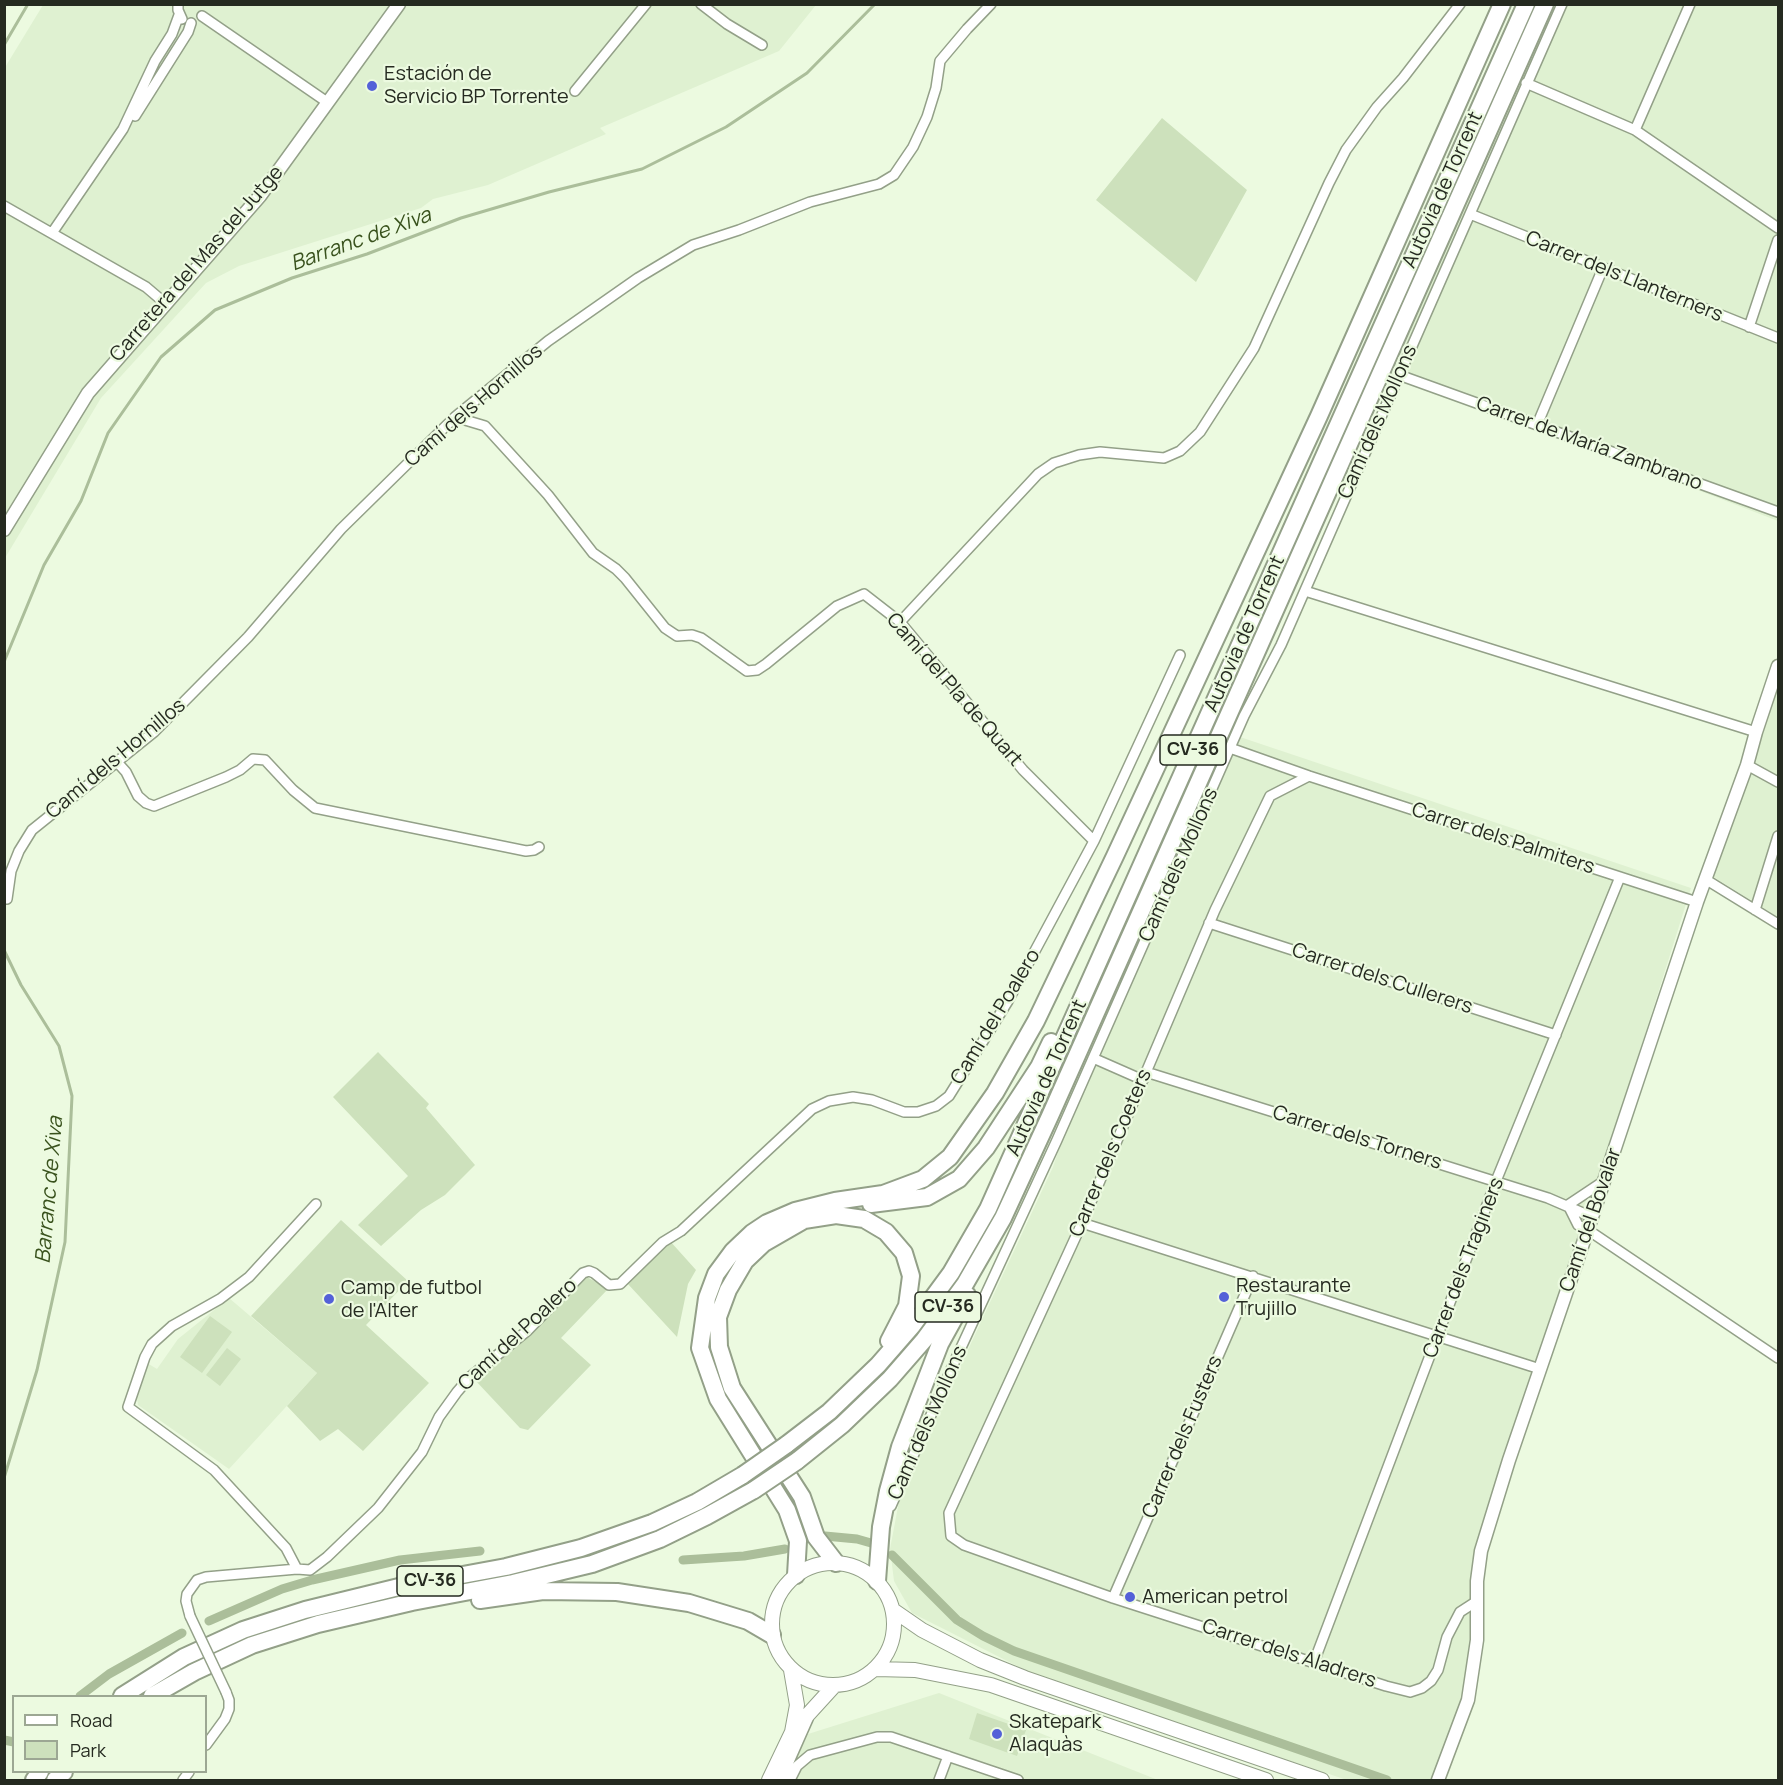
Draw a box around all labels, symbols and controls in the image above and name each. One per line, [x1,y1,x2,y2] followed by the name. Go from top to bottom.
[384,62,569,109] place label: Estación de Servicio BP Torrente
[365,79,379,93] marker: Estación de Servicio BP Torrente
[1398,108,1488,272] street label: Autovia de Torrent
[105,161,289,367] street label: Carretera del Mas del Jutge
[287,203,435,277] water label: Barranc de Xiva
[1522,226,1726,328] street label: Carrer dels Llanterners
[400,340,548,472] street label: Camí dels Hornillos
[1333,341,1423,503] street label: Camí dels Mollons
[1473,392,1705,496] street label: Carrer de María Zambrano
[1200,552,1290,716] street label: Autovia de Torrent
[881,608,1027,772] street label: Camí del Pla de Quart
[41,694,191,824] street label: Camí dels Hornillos
[1160,735,1226,765] road number: CV-36
[1134,784,1224,946] street label: Camí dels Mollons
[1409,798,1597,880] street label: Carrer dels Palmiters
[1289,938,1475,1020] street label: Carrer dels Cullerers
[946,945,1046,1089] street label: Camí del Poalero
[1002,996,1092,1160] street label: Autovia de Torrent
[1065,1066,1157,1240] street label: Carrer dels Coeters
[1270,1101,1444,1175] street label: Carrer dels Torners
[31,1115,69,1265] water label: Barranc de Xiva
[1555,1145,1627,1295] street label: Camí del Bovalar
[1418,1174,1510,1362] street label: Carrer dels Traginers
[454,1274,582,1396] street label: Camí del Poalero
[1236,1274,1351,1321] place label: Restaurante Trujillo
[341,1276,482,1323] place label: Camp de futbol de l'Alter
[1217,1290,1231,1304] marker: Restaurante Trujillo
[322,1292,336,1306] marker: Camp de futbol de l'Alter
[915,1292,981,1322] road number: CV-36
[883,1342,973,1504] street label: Camí dels Mollons
[1138,1352,1228,1522] street label: Carrer dels Fusters
[397,1566,463,1596] road number: CV-36
[1142,1585,1288,1609] place label: American petrol
[1123,1590,1137,1604] marker: American petrol
[1199,1615,1379,1693] street label: Carrer dels Aladrers
[12,1695,207,1773] legend
[70,1708,113,1732] text: Road
[1009,1710,1101,1757] place label: Skatepark Alaquàs
[990,1727,1004,1741] marker: Skatepark Alaquàs
[70,1738,106,1762] text: Park

